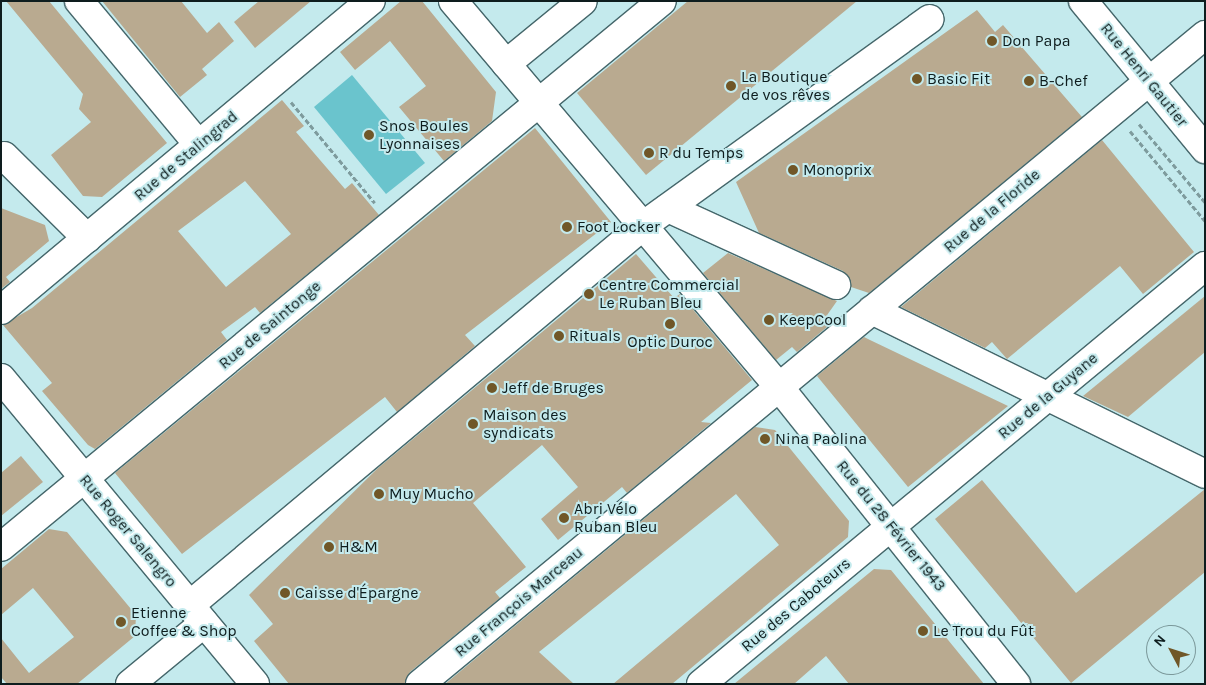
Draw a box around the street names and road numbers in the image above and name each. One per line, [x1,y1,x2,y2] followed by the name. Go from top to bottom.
[1096,19,1192,131] street label: Rue Henri Gautier
[130,107,242,205] street label: Rue de Stalingrad
[940,165,1044,257] street label: Rue de la Floride
[215,277,325,373] street label: Rue de Saintonge
[994,349,1102,443] street label: Rue de la Guyane
[832,457,950,595] street label: Rue du 28 Février 1943
[75,471,181,591] street label: Rue Roger Salengro
[451,543,587,661] street label: Rue François Marceau
[738,554,854,656] street label: Rue des Caboteurs

